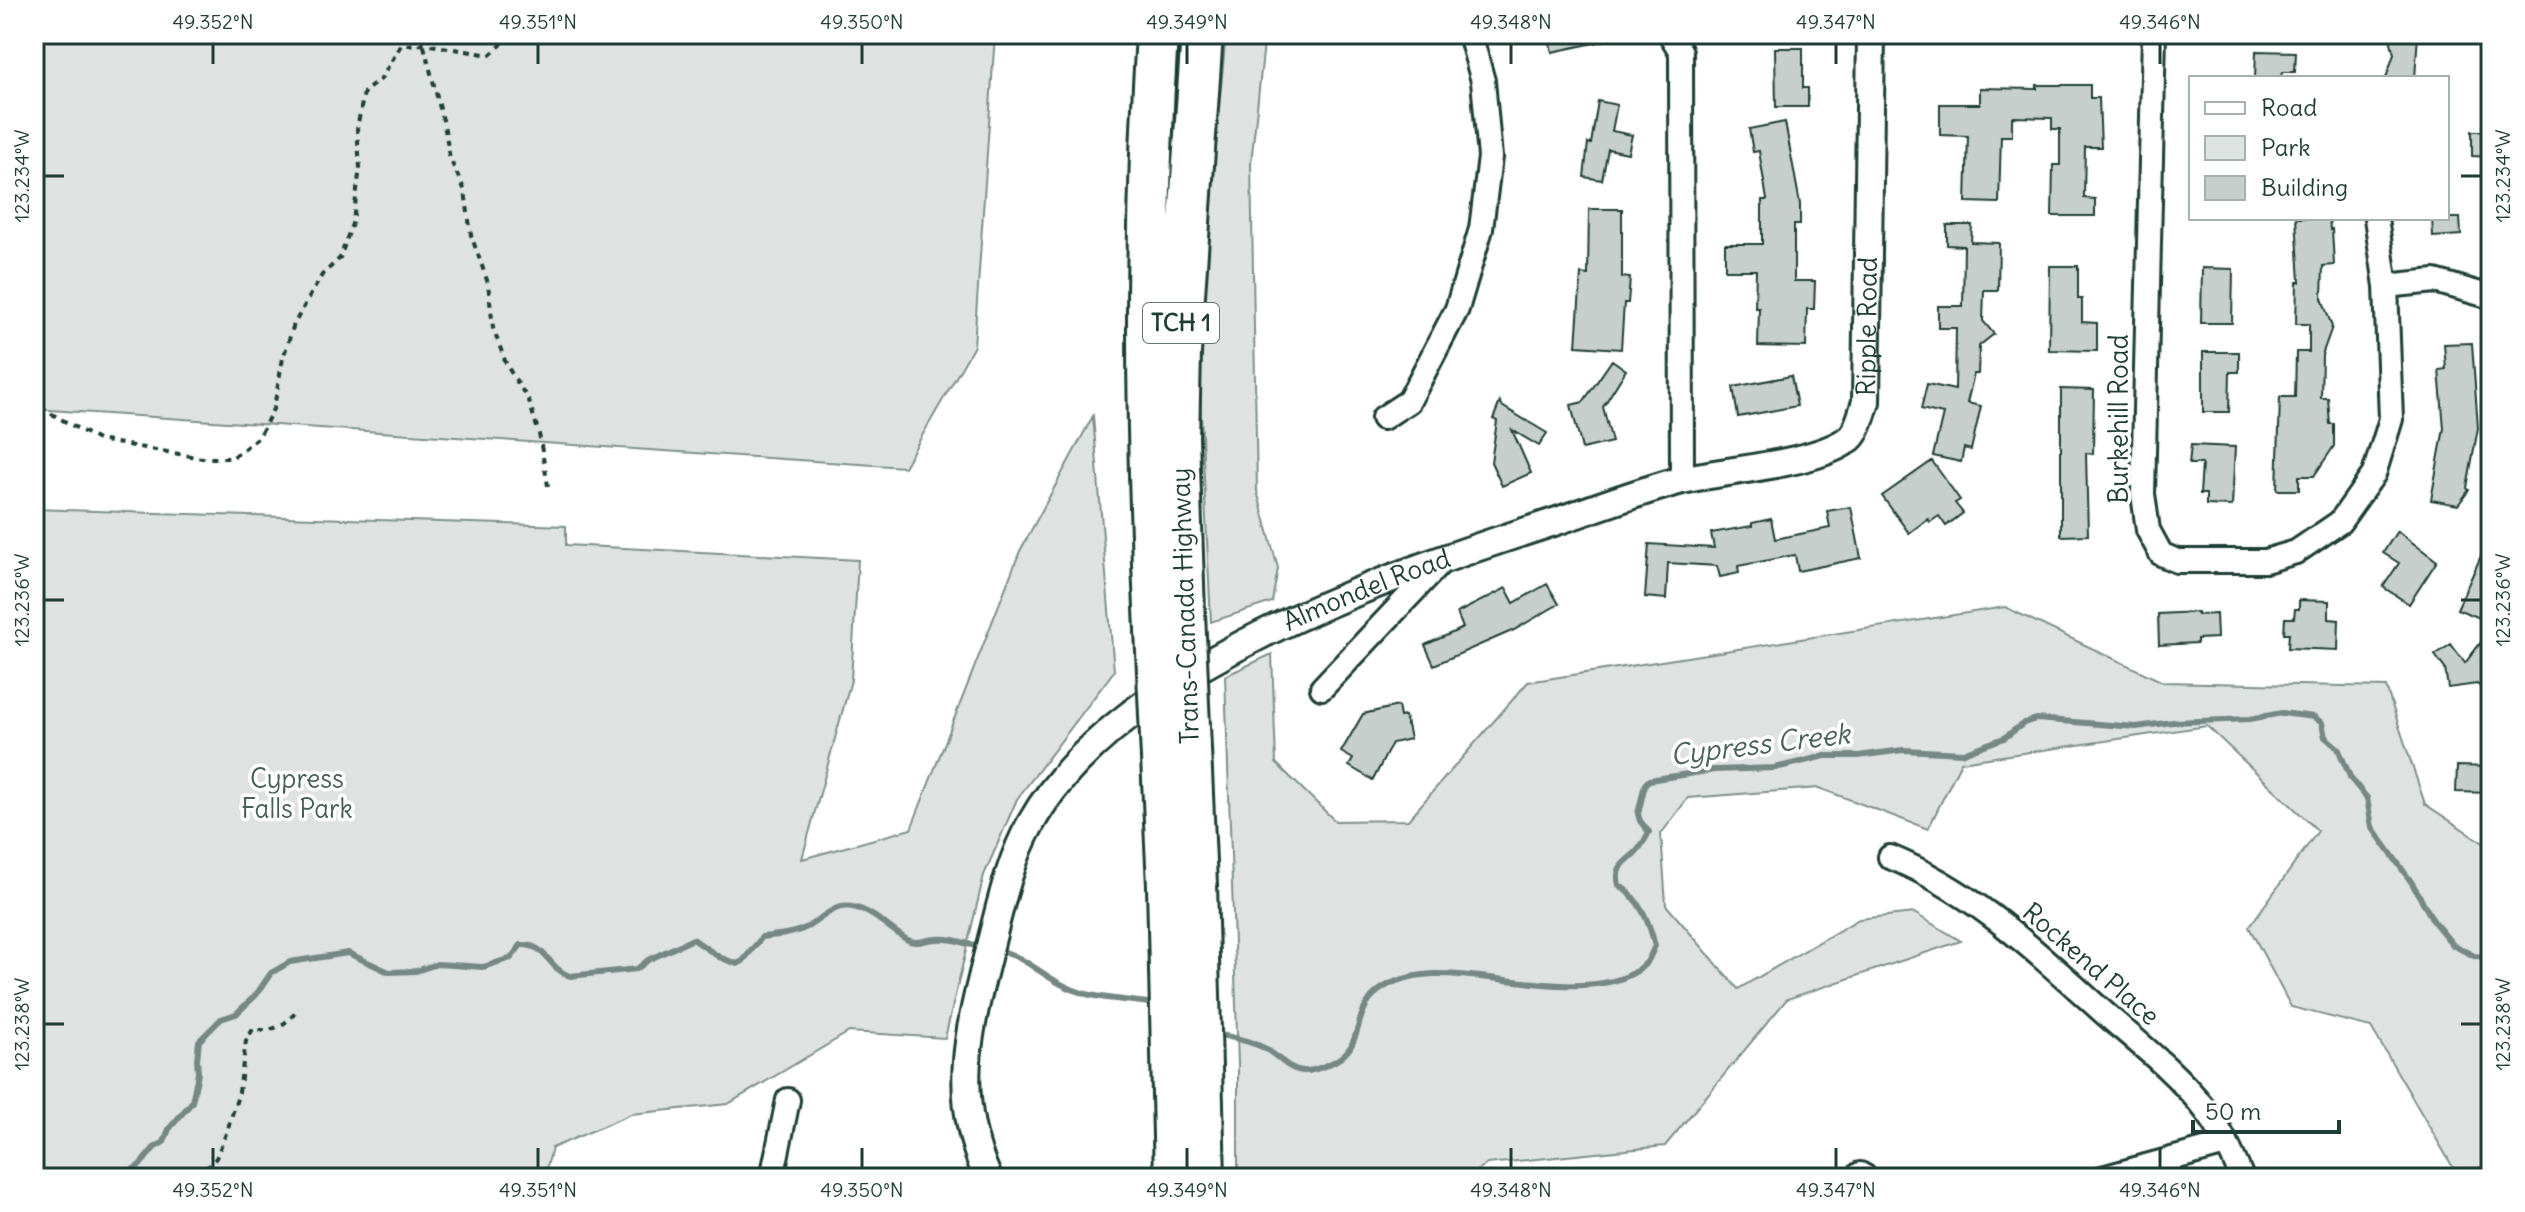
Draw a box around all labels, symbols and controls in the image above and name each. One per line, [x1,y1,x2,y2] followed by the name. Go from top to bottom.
[172,9,254,34] text: 49.352°N
[499,9,577,34] text: 49.351°N
[820,9,904,34] text: 49.350°N
[1146,9,1228,34] text: 49.349°N
[1470,9,1552,34] text: 49.348°N
[1796,9,1876,34] text: 49.347°N
[2119,9,2201,34] text: 49.346°N
[2189,76,2449,220] legend
[2261,92,2317,122] text: Road
[9,129,34,223] text: 123.234°W
[2490,129,2515,223] text: 123.234°W
[2261,132,2311,162] text: Park
[2261,172,2348,202] text: Building
[1849,257,1884,396] street label: Ripple Road
[1143,303,1219,343] road number: TCH 1
[2102,334,2135,504] street label: Burkehill Road
[1163,467,1206,745] street label: Trans-Canada Highway
[1278,541,1454,638] street label: Almondel Road
[9,553,34,647] text: 123.236°W
[2490,553,2515,647] text: 123.236°W
[1668,715,1854,773] water label: Cypress Creek
[241,762,353,825] park label: Cypress Falls Park
[2016,895,2167,1032] street label: Rockend Place
[9,977,34,1071] text: 123.238°W
[2490,977,2515,1071] text: 123.238°W
[2193,1084,2339,1134] scale bar
[2205,1096,2261,1126] text: 50 m
[172,1177,254,1202] text: 49.352°N
[499,1177,577,1202] text: 49.351°N
[820,1177,904,1202] text: 49.350°N
[1146,1177,1228,1202] text: 49.349°N
[1470,1177,1552,1202] text: 49.348°N
[1796,1177,1876,1202] text: 49.347°N
[2119,1177,2201,1202] text: 49.346°N

